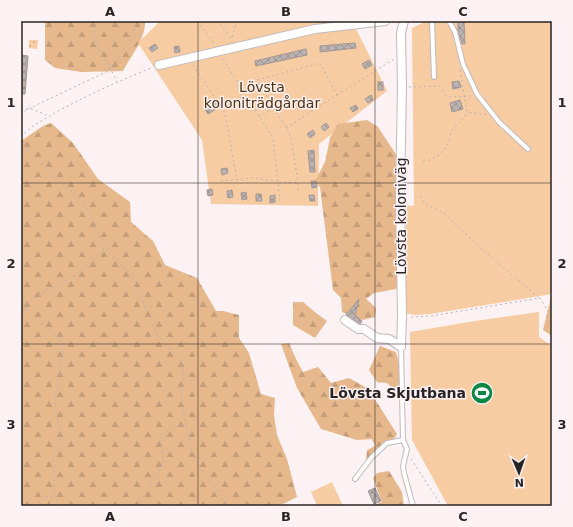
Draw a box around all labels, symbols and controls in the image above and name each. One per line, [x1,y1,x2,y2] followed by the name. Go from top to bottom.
[105,4,115,19] text: A
[281,4,291,19] text: B
[458,4,468,19] text: C
[204,79,320,111] park label: Lövsta koloniträdgårdar
[6,95,16,110] text: 1
[557,95,567,110] text: 1
[393,157,409,275] street label: Lövsta koloniväg
[6,256,16,271] text: 2
[557,256,567,271] text: 2
[469,380,495,406] sports icon: Lövsta Skjutbana
[329,385,466,401] place label: Lövsta Skjutbana
[6,417,16,432] text: 3
[557,417,567,432] text: 3
[499,453,539,493] north arrow
[514,476,524,489] text: N
[105,509,115,524] text: A
[281,509,291,524] text: B
[458,509,468,524] text: C

